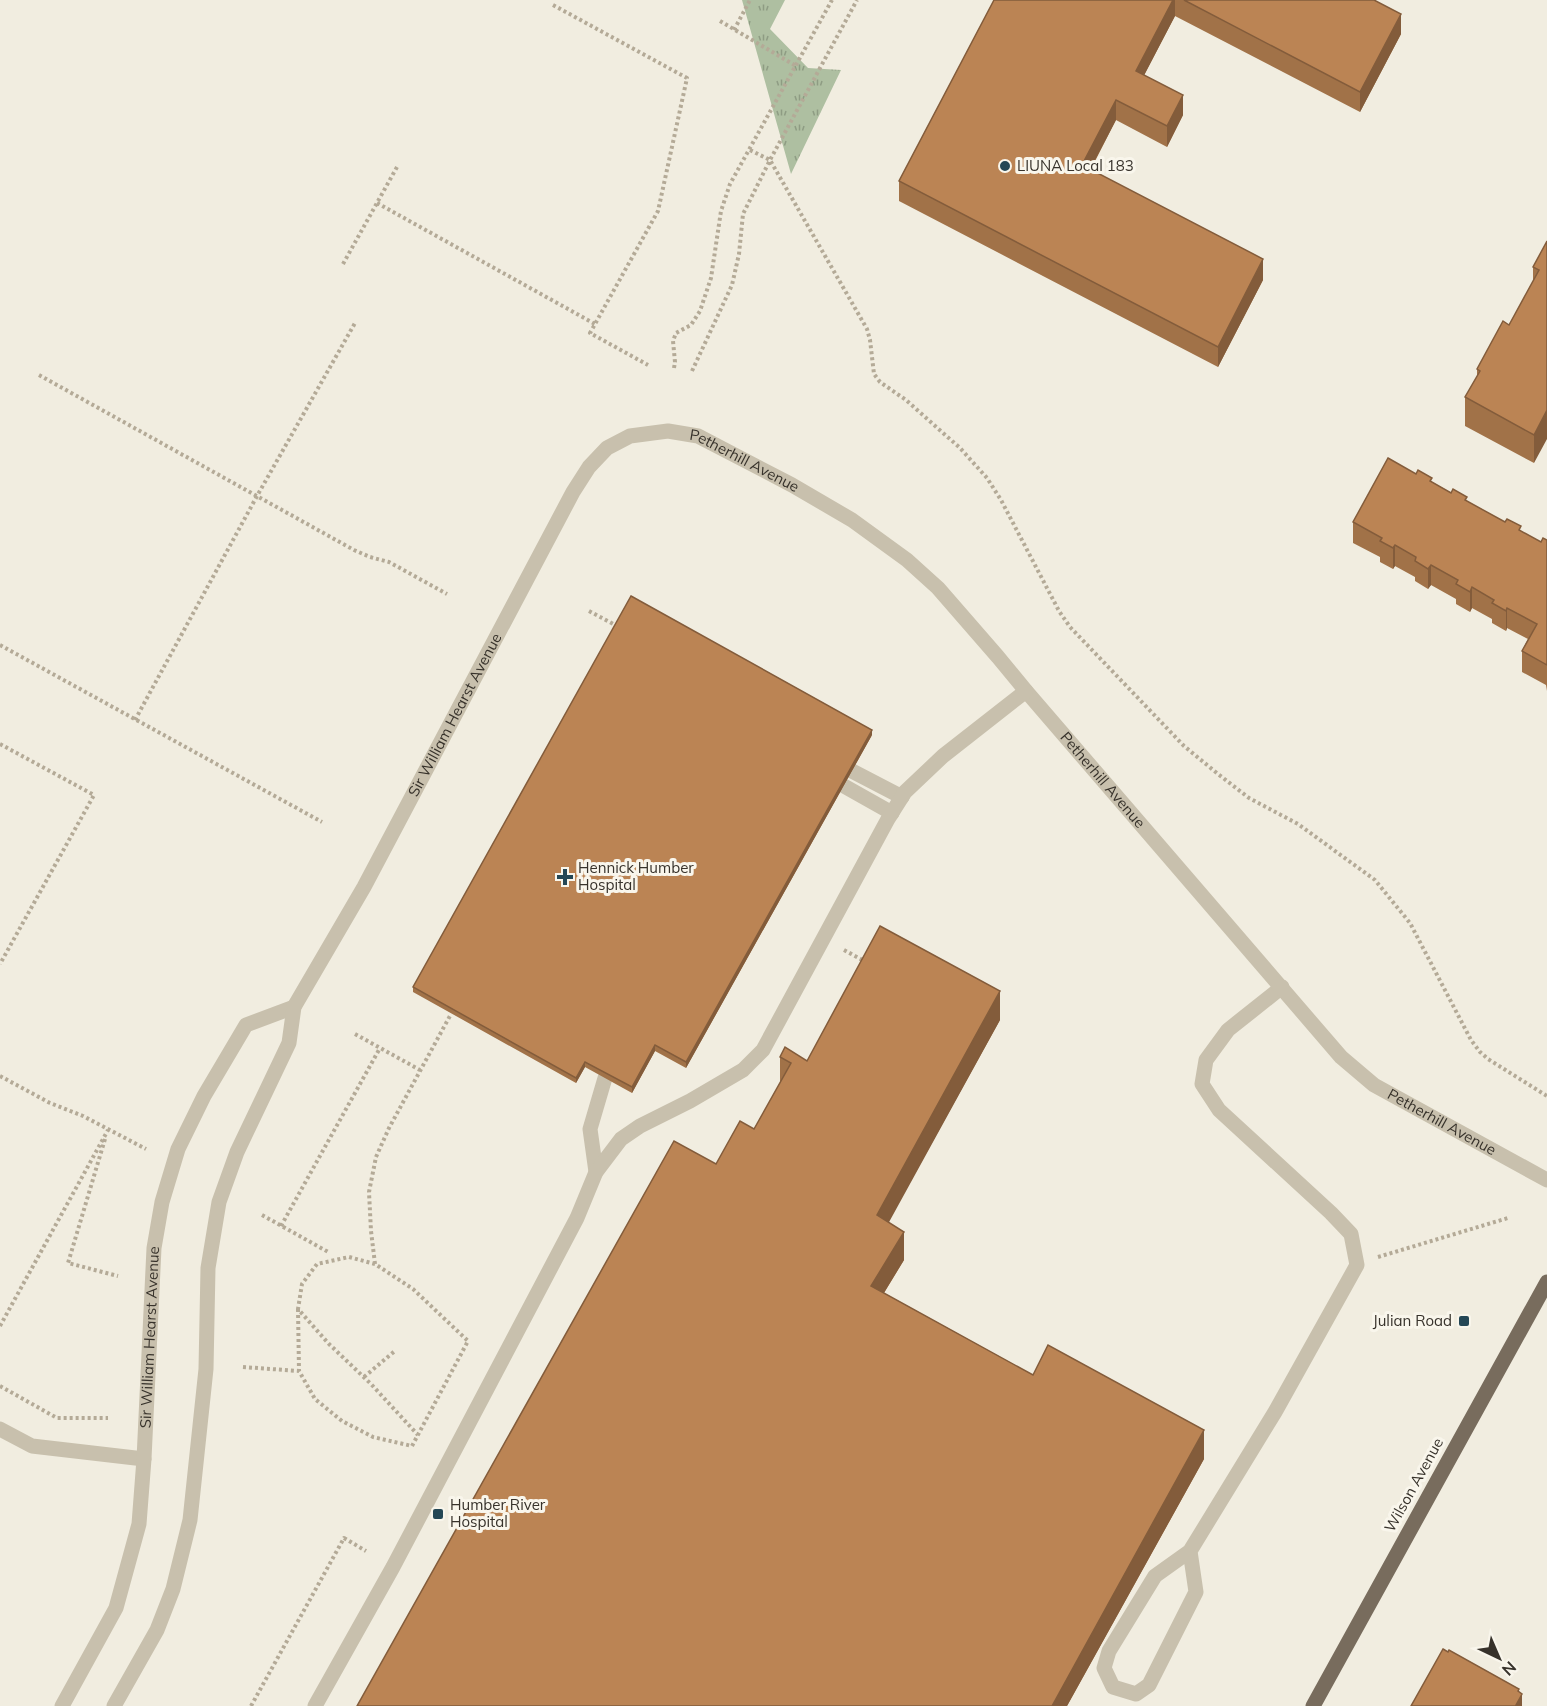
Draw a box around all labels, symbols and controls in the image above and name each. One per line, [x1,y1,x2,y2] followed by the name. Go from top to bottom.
[1017,156,1134,175] place label: LIUNA Local 183
[998,159,1012,173] marker: LIUNA Local 183
[688,425,803,496] street label: Petherhill Avenue
[404,630,506,800] street label: Sir William Hearst Avenue
[1056,728,1150,832] street label: Petherhill Avenue
[578,858,694,894] place label: Hennick Humber Hospital
[556,868,574,886] marker: Hennick Humber Hospital
[1384,1084,1500,1159] street label: Petherhill Avenue
[135,1246,163,1429] street label: Sir William Hearst Avenue
[1373,1311,1452,1330] place label: Julian Road
[1457,1314,1471,1328] marker: Julian Road
[1380,1434,1447,1535] street label: Wilson Avenue
[450,1495,546,1531] place label: Humber River Hospital
[431,1507,445,1521] marker: Humber River Hospital
[1469,1628,1529,1688] north arrow
[1498,1657,1521,1680] text: N

